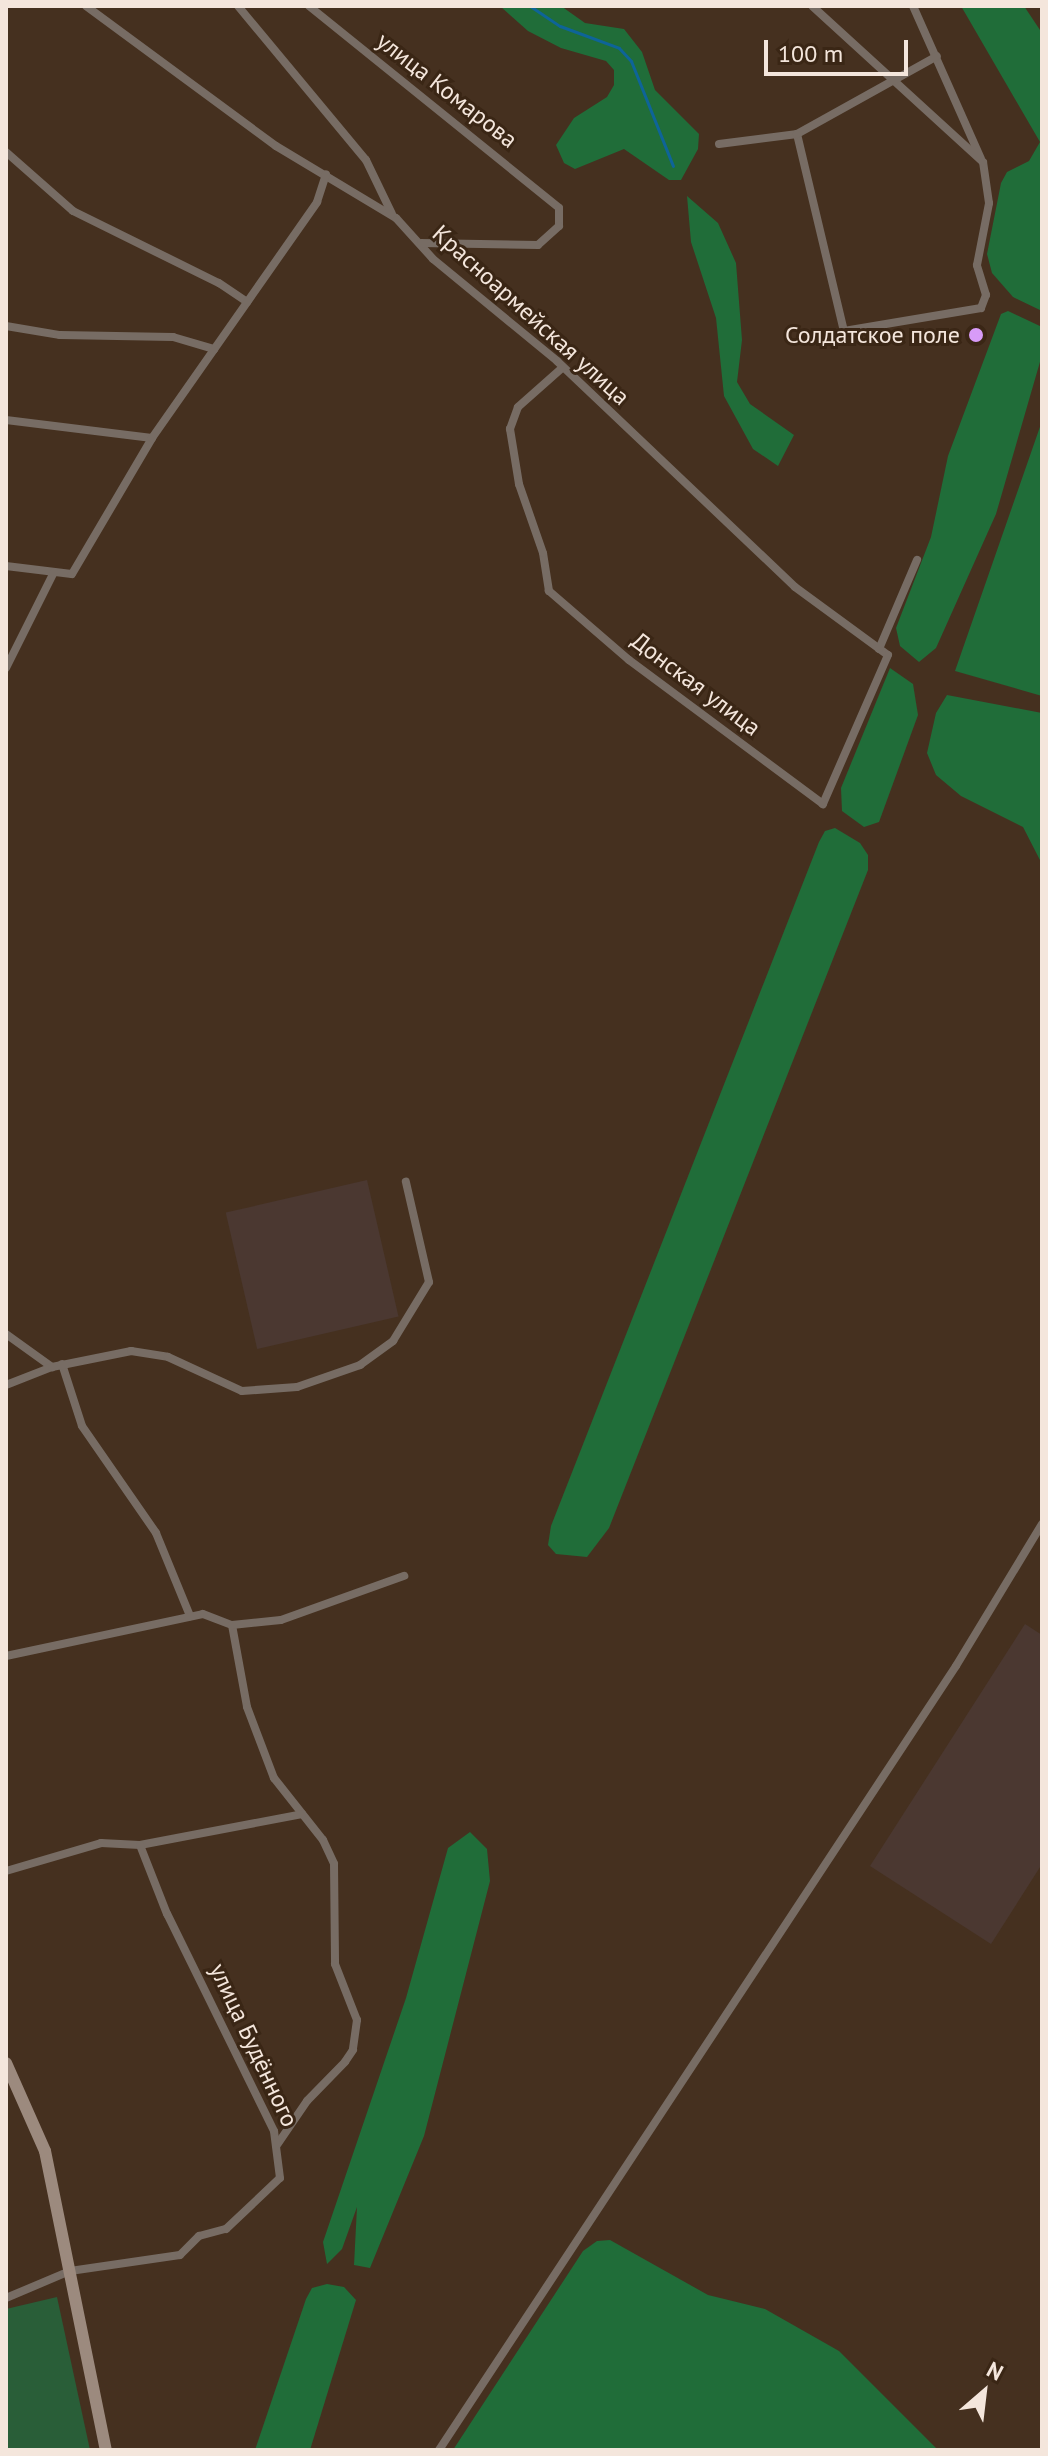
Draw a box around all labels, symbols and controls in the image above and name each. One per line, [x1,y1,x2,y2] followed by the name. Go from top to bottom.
[768,24,912,74] scale bar
[371,26,523,154] street label: улица Комарова
[778,38,843,69] text: 100 m
[427,219,635,411] street label: Красноармейская улица
[785,321,960,349] place label: Солдатское поле
[967,326,985,344] marker: Солдатское поле
[626,626,766,742] street label: Донская улица
[204,1959,304,2131] street label: улица Будённого
[944,2352,1024,2432] north arrow
[982,2355,1008,2387] text: N

